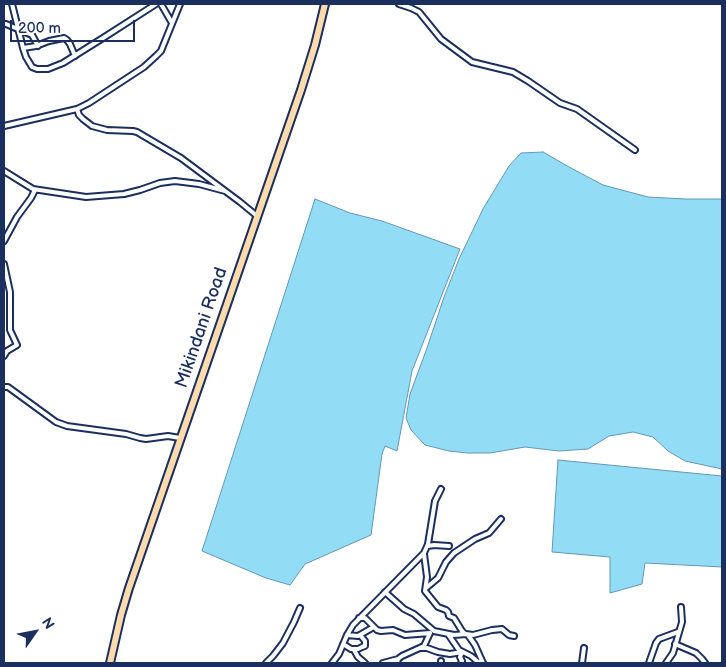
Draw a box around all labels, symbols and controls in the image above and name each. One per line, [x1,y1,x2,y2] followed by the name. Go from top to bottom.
[12,10,138,42] scale bar
[18,19,61,38] text: 200 m
[171,265,233,391] street label: Mikindani Road
[10,607,60,657] north arrow
[38,615,58,633] text: N

